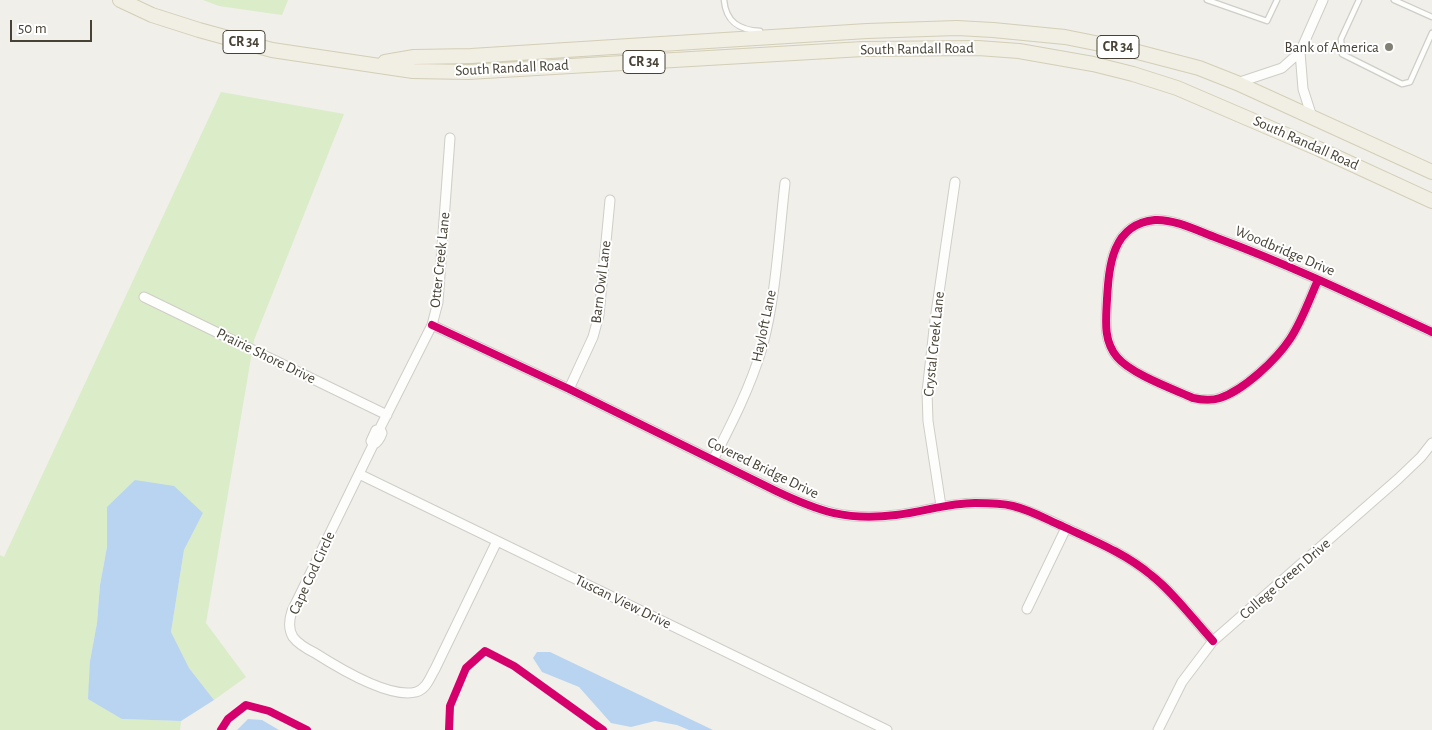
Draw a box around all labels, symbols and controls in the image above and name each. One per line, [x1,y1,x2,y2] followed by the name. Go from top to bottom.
[12,10,95,42] scale bar
[18,21,47,36] text: 50 m
[223,31,265,54] road number: CR 34
[1097,36,1139,58] road number: CR 34
[1285,38,1379,56] place label: Bank of America
[860,39,974,59] street label: South Randall Road
[1383,41,1395,53] marker: Bank of America
[623,51,665,74] road number: CR 34
[455,56,569,80] street label: South Randall Road
[1250,112,1362,174] street label: South Randall Road
[426,211,454,309] street label: Otter Creek Lane
[1232,222,1338,280] street label: Woodbridge Drive
[587,240,615,324] street label: Barn Owl Lane
[748,288,780,364] street label: Hayloft Lane
[920,291,948,397] street label: Crystal Creek Lane
[213,324,319,388] street label: Prairie Shore Drive
[704,433,822,503] street label: Covered Bridge Drive
[285,529,339,617] street label: Cape Cod Circle
[1236,535,1334,623] street label: College Green Drive
[572,571,674,633] street label: Tuscan View Drive

